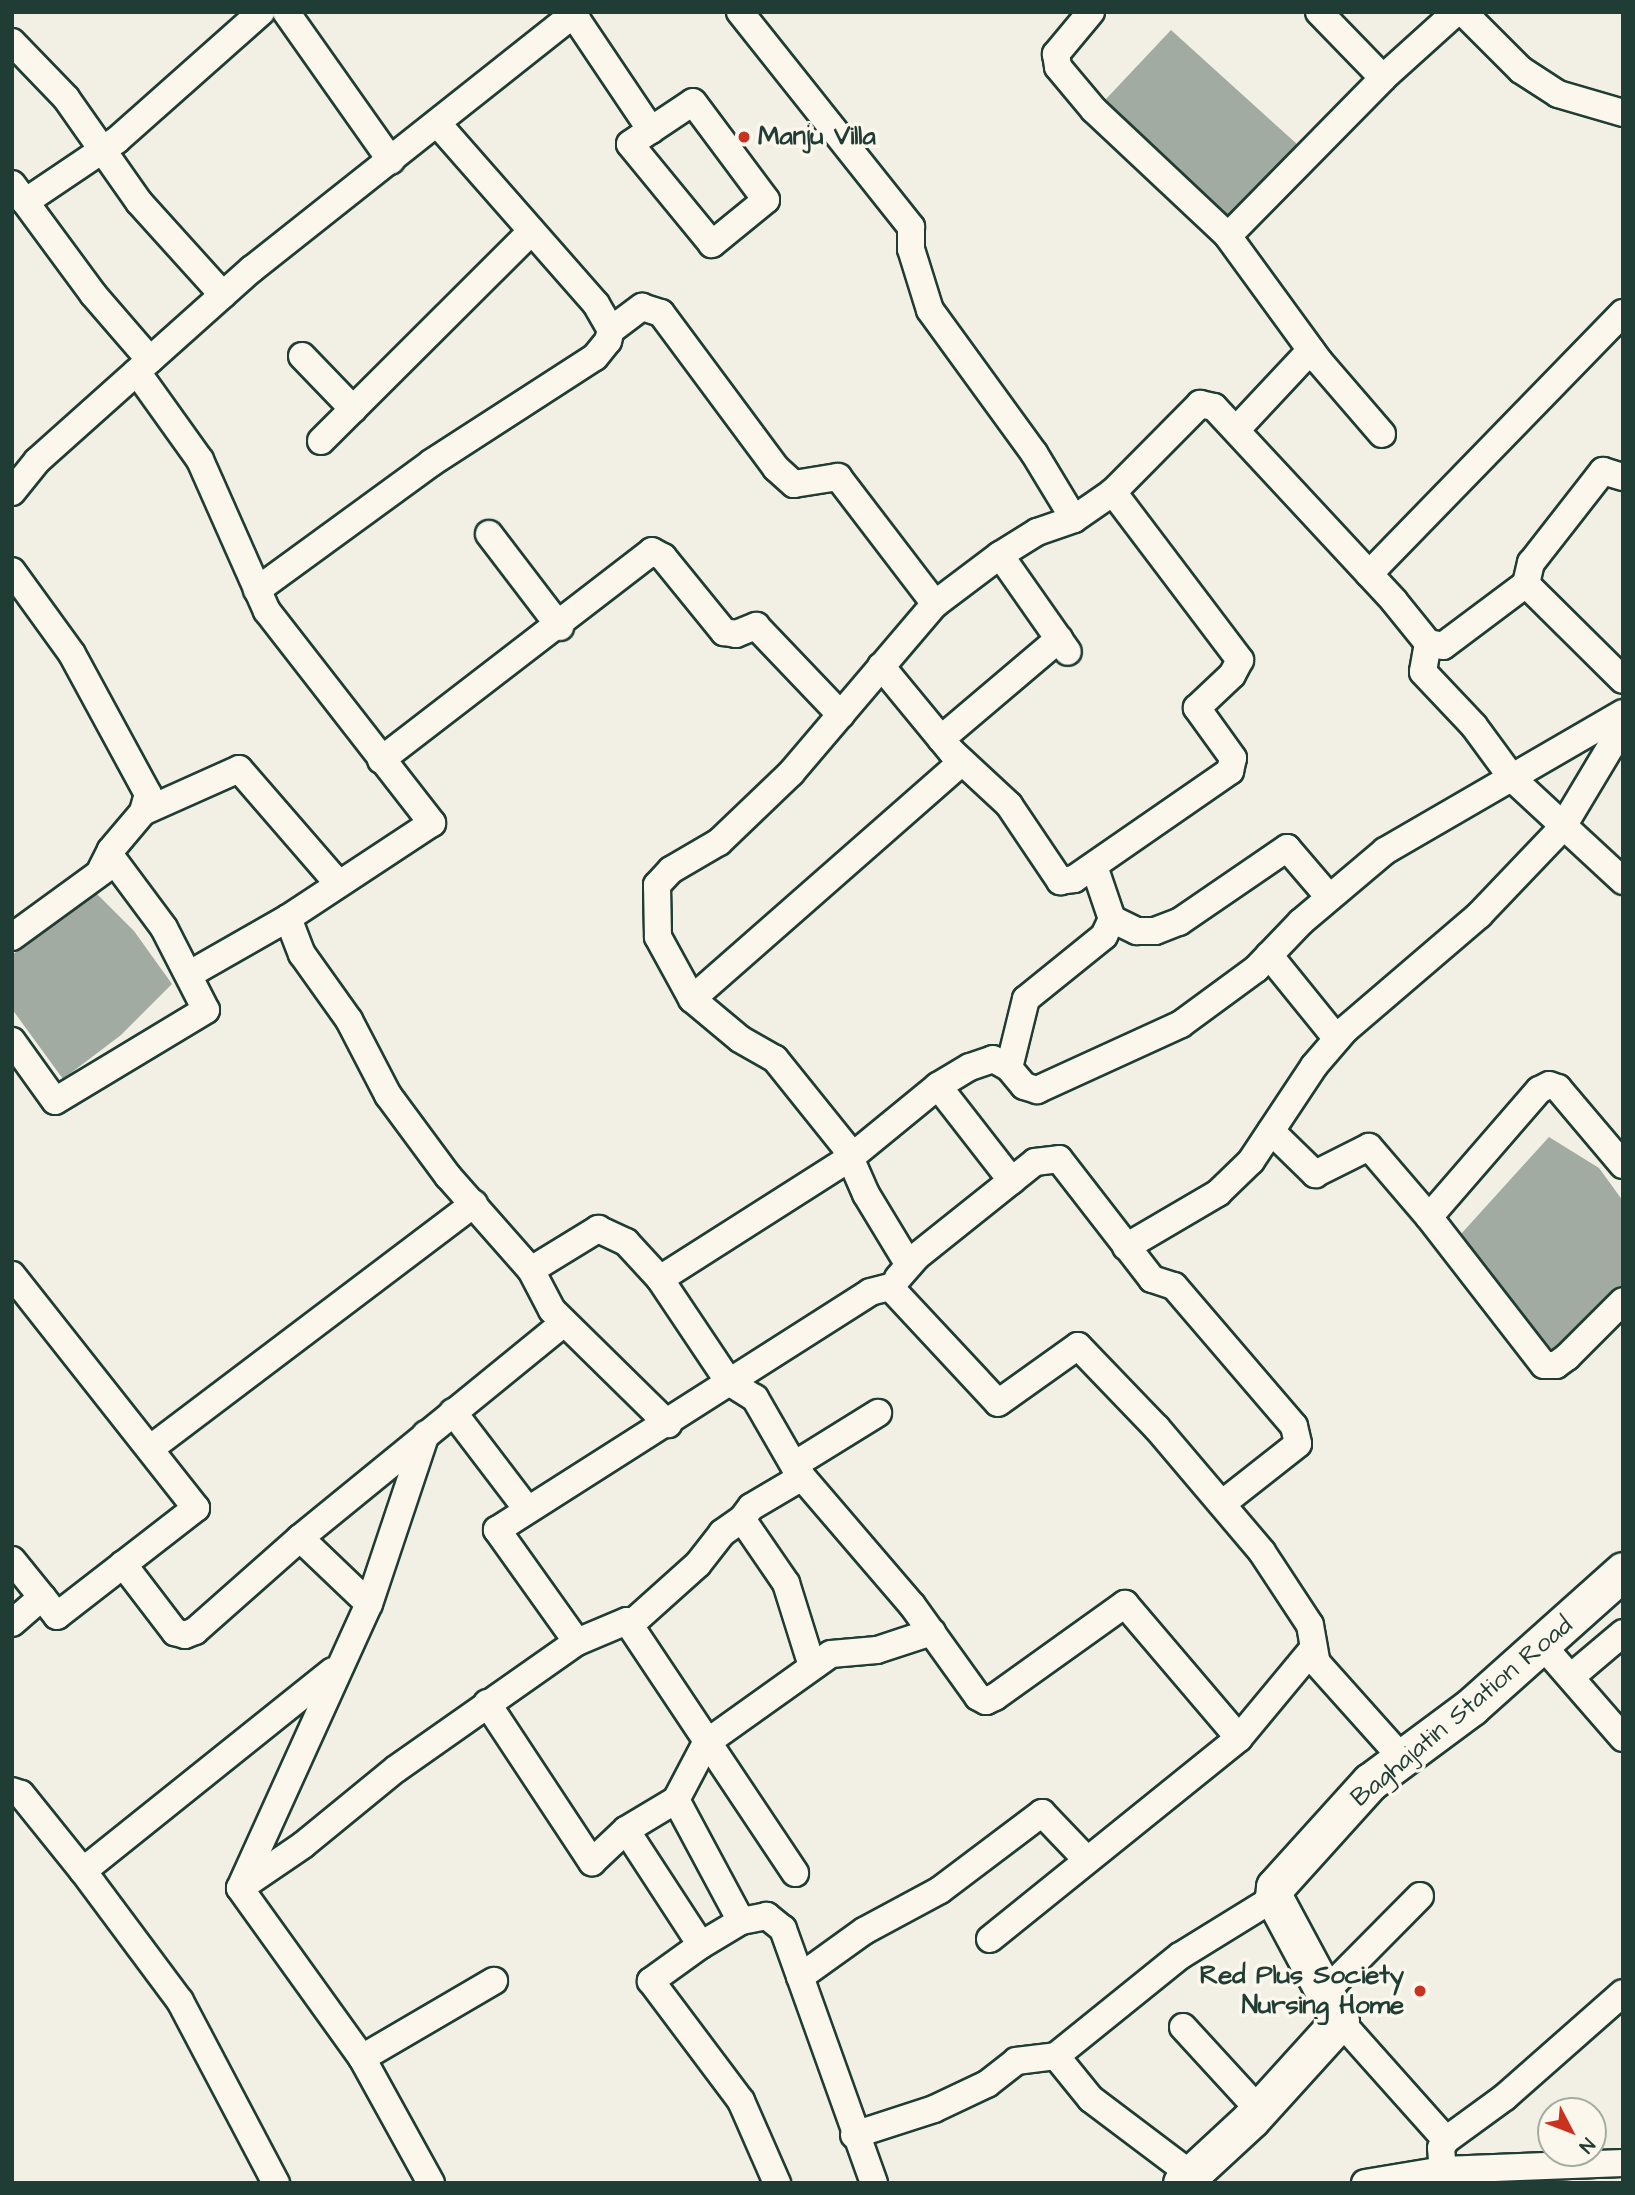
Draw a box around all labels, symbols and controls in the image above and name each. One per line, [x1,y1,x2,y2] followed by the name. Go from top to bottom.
[758,121,876,153] place label: Manju Villa
[736,129,752,145] marker: Manju Villa
[1345,1610,1579,1814] street label: Baghajatin Station Road
[1200,1960,1404,2022] place label: Red Plus Society Nursing Home
[1410,1981,1430,2001] marker: Red Plus Society Nursing Home
[1537,2097,1607,2167] north arrow
[1572,2132,1601,2159] text: N

